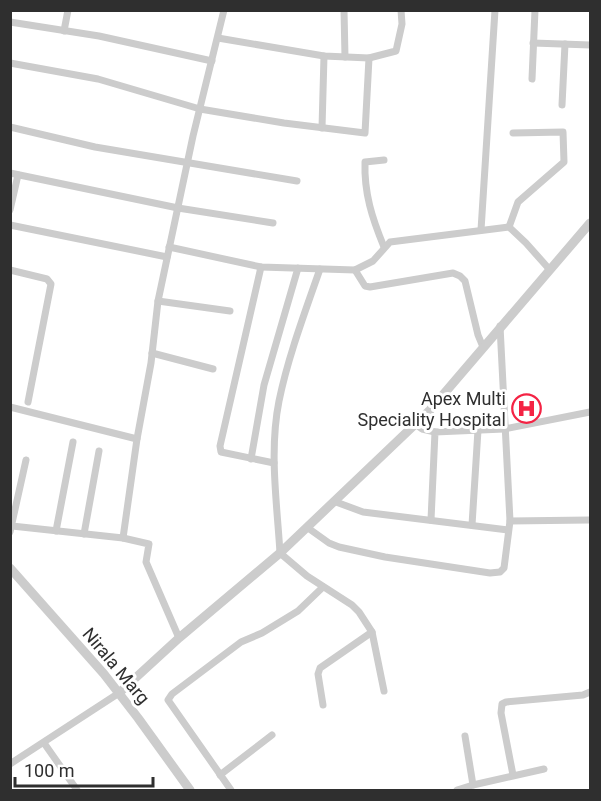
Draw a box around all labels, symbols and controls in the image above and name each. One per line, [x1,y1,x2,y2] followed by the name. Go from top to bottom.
[358,388,506,430] place label: Apex Multi Speciality Hospital
[511,393,543,425] hospital icon: Apex Multi Speciality Hospital
[78,623,154,708] street label: Nirala Marg
[15,750,153,788] scale bar
[24,760,75,781] text: 100 m

